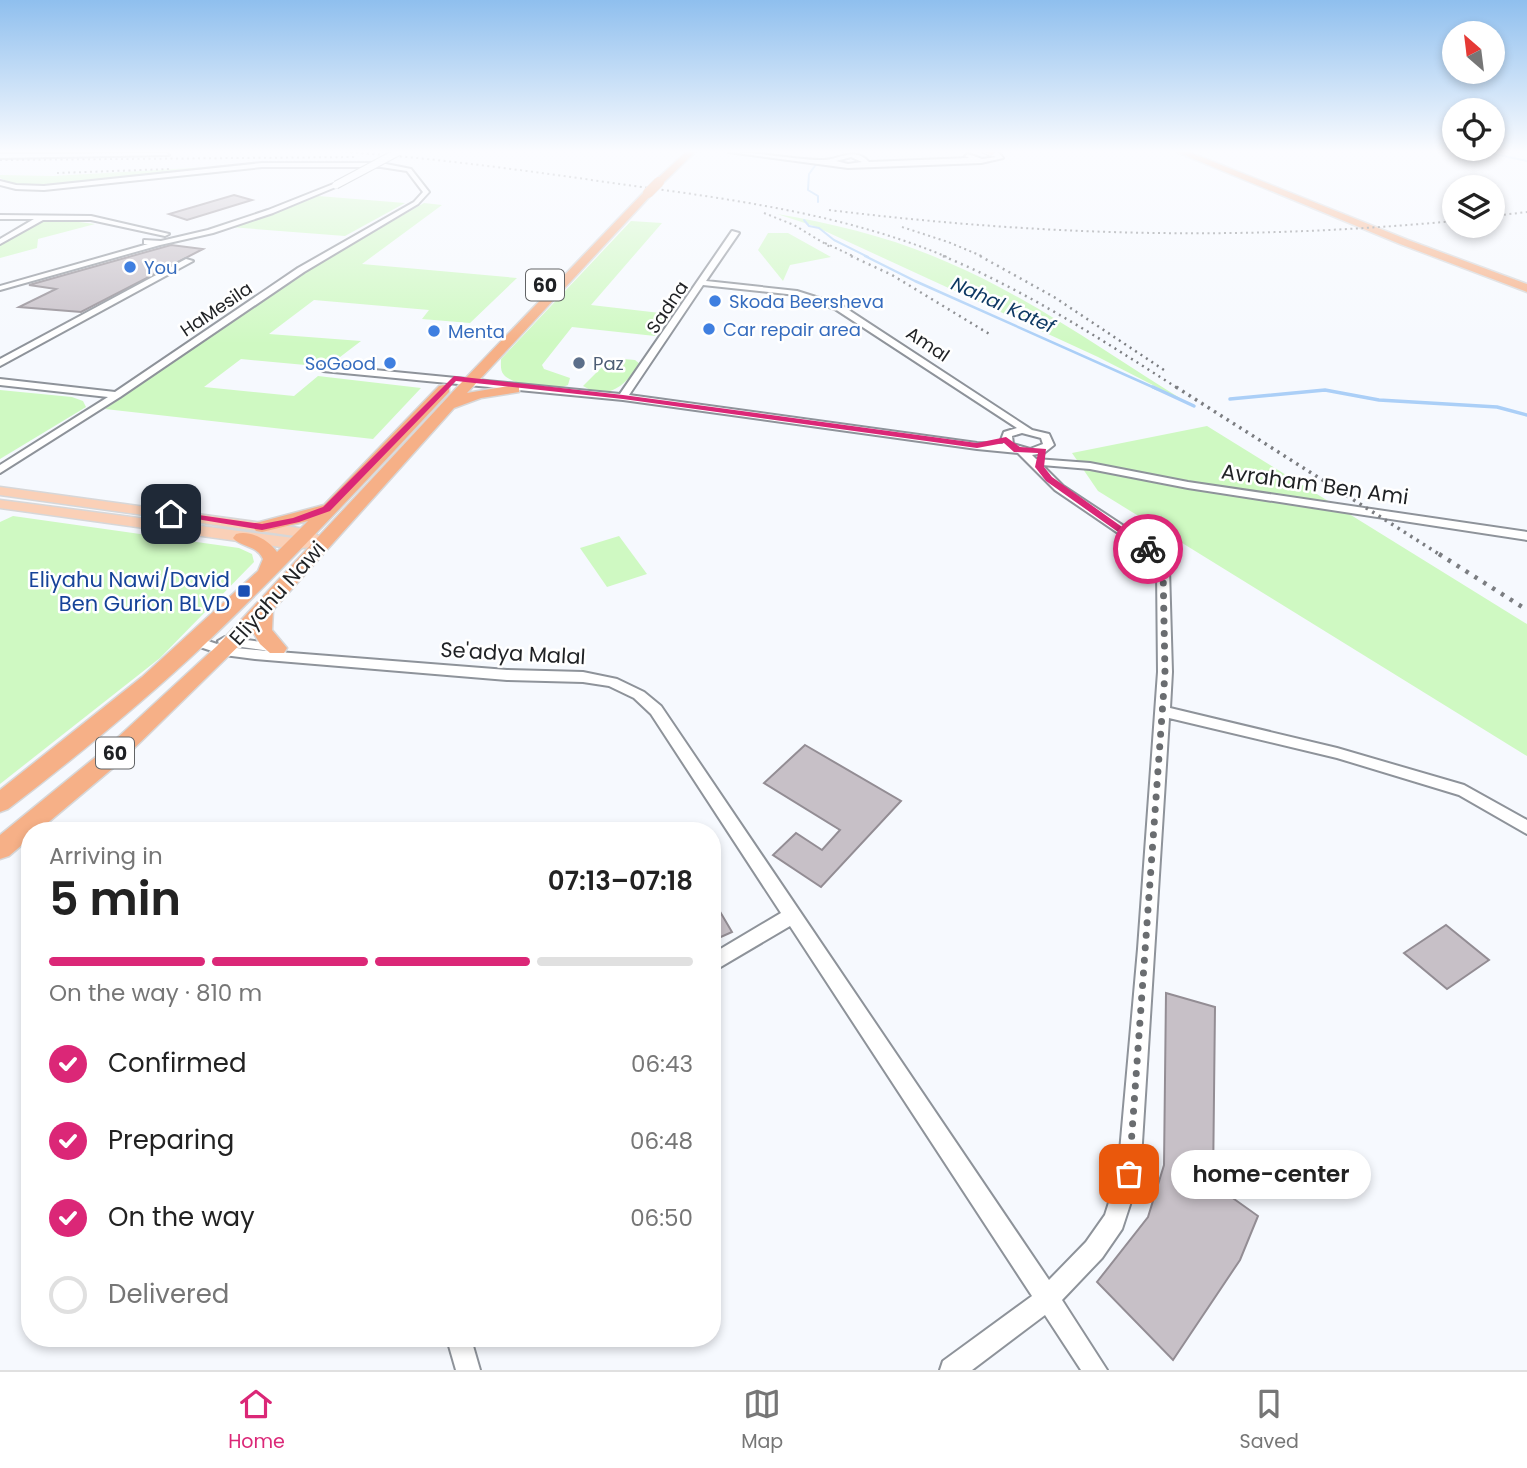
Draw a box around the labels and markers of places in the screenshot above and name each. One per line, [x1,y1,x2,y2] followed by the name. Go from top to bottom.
[144,255,178,280] place label: You
[122,259,138,275] marker: You
[729,289,884,314] place label: Skoda Beersheva
[707,293,723,309] marker: Skoda Beersheva
[723,317,861,342] place label: Car repair area
[448,319,505,344] place label: Menta
[701,321,717,337] marker: Car repair area
[426,323,442,339] marker: Menta
[305,351,376,376] place label: SoGood
[593,351,624,376] place label: Paz
[382,355,398,371] marker: SoGood
[571,355,587,371] marker: Paz
[141,484,201,544] pin
[29,565,230,618] place label: Eliyahu Nawi/David Ben Gurion BLVD
[236,583,252,599] marker: Eliyahu Nawi/David Ben Gurion BLVD
[1099,1144,1159,1204] pin
[1171,1150,1370,1198] callout: home-center

